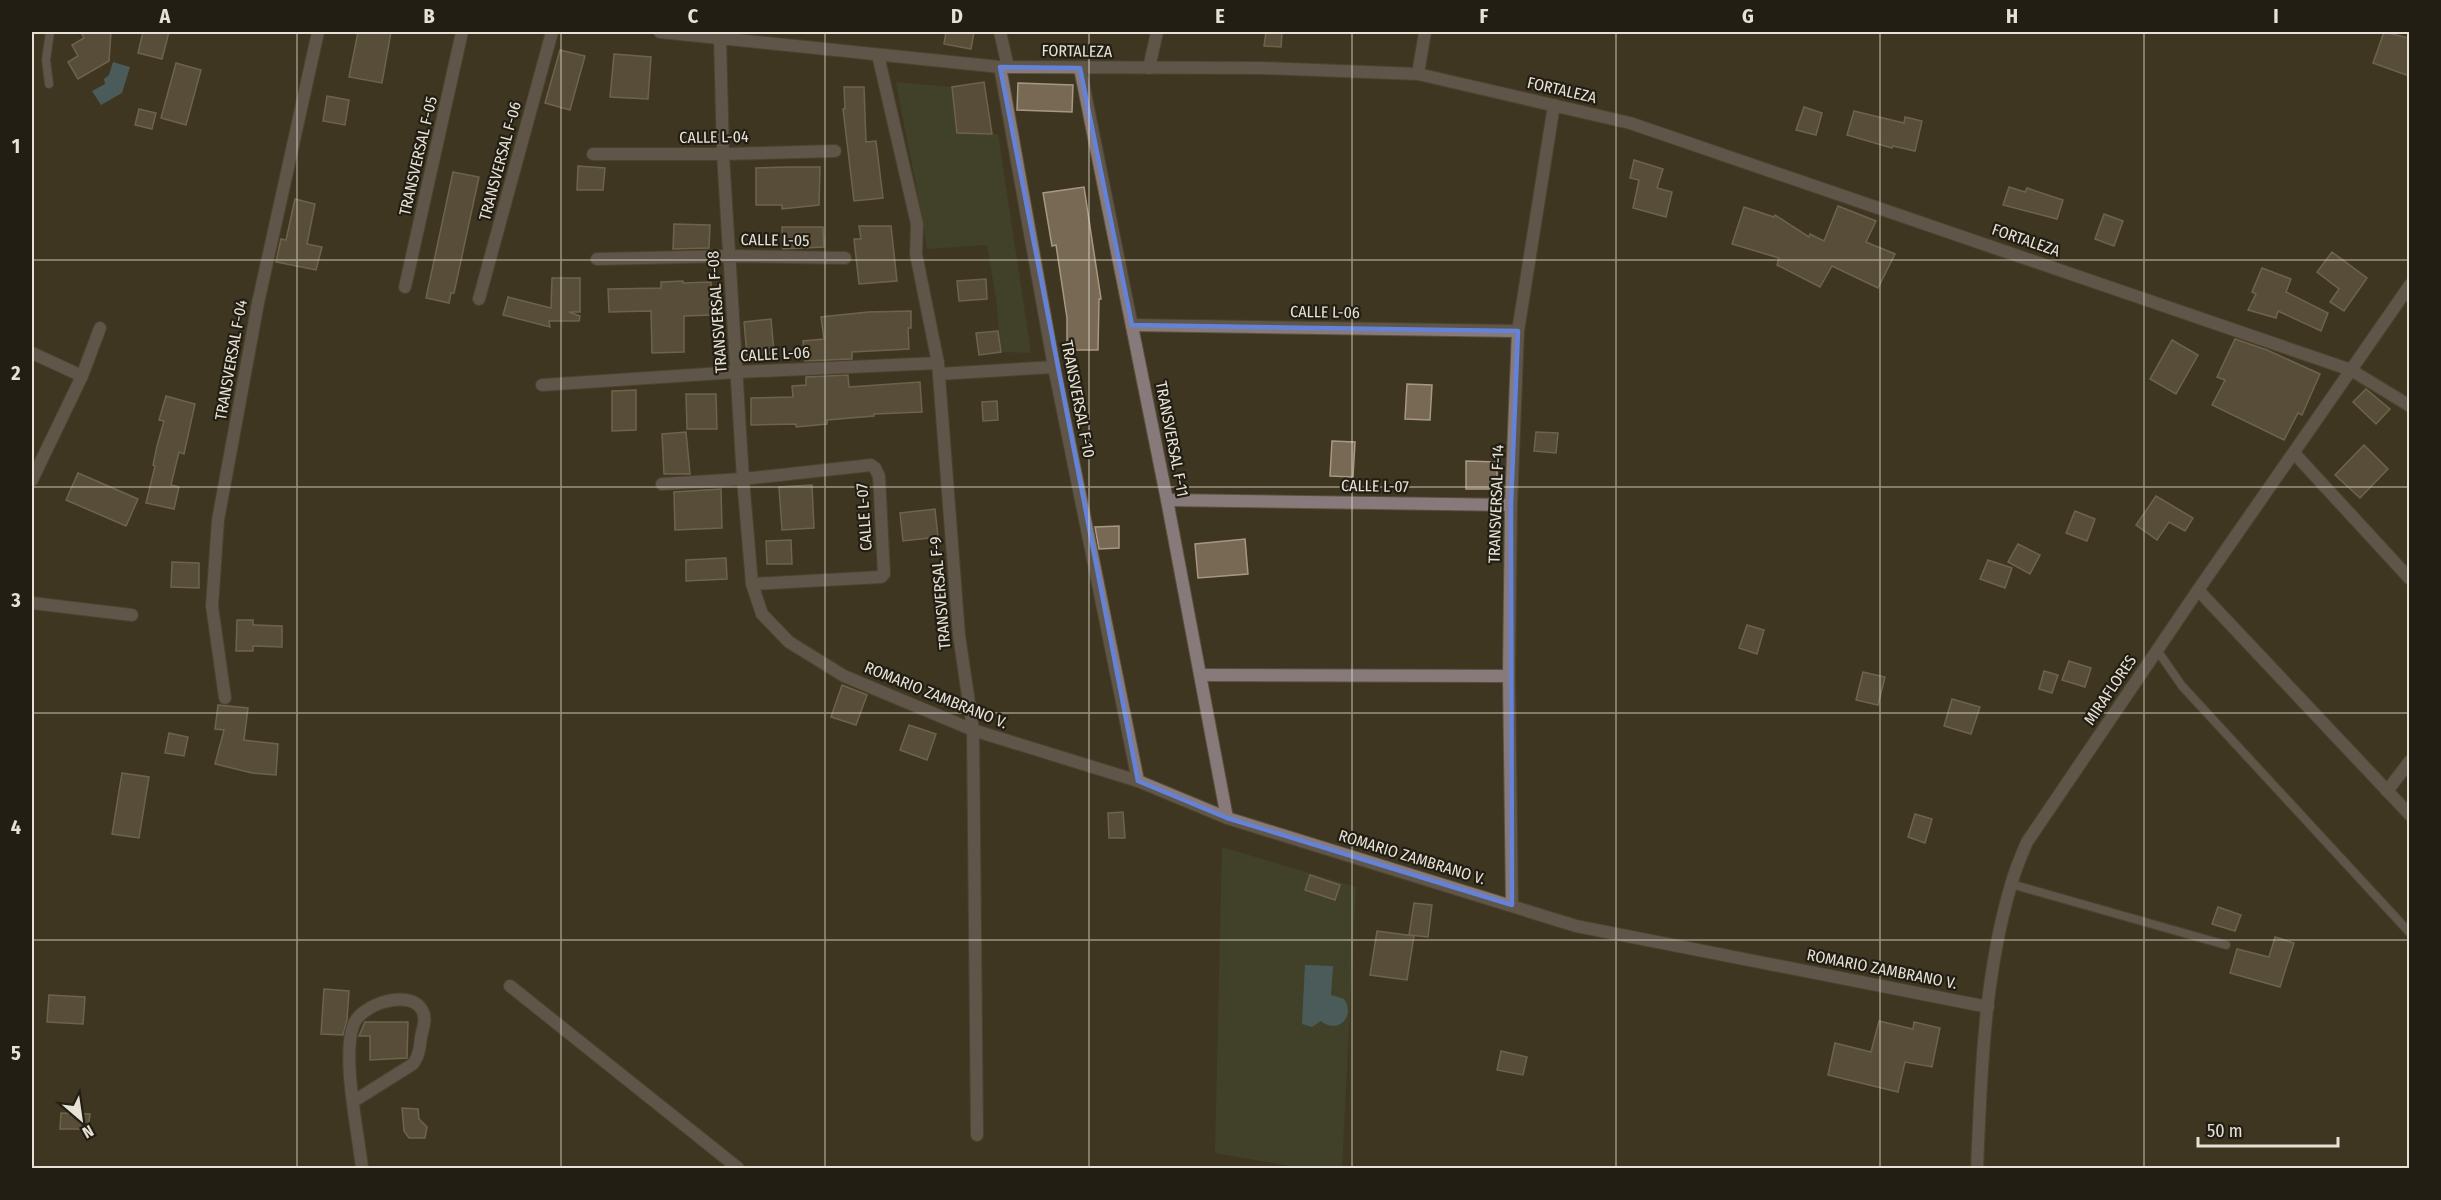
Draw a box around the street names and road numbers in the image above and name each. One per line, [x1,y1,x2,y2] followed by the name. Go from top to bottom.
[1042,41,1113,61] street label: FORTALEZA
[1525,73,1599,107] street label: FORTALEZA
[395,95,441,217] street label: TRANSVERSAL F-05
[475,99,525,223] street label: TRANSVERSAL F-06
[679,127,749,147] street label: CALLE L-04
[1990,220,2063,261] street label: FORTALEZA
[740,230,810,250] street label: CALLE L-05
[703,250,731,374] street label: TRANSVERSAL F-08
[211,298,251,422] street label: TRANSVERSAL F-04
[1290,302,1360,322] street label: CALLE L-06
[1057,339,1099,459] street label: TRANSVERSAL F-10
[740,343,810,365] street label: CALLE L-06
[1151,380,1193,498] street label: TRANSVERSAL F-11
[1484,444,1508,564] street label: TRANSVERSAL F-14
[1341,476,1410,496] street label: CALLE L-07
[852,482,876,552] street label: CALLE L-07
[926,535,954,650] street label: TRANSVERSAL F-9
[2080,651,2140,729] street label: MIRAFLORES
[862,658,1010,732] street label: ROMARIO ZAMBRANO V.
[1336,826,1488,888] street label: ROMARIO ZAMBRANO V.
[1805,945,1959,993] street label: ROMARIO ZAMBRANO V.

